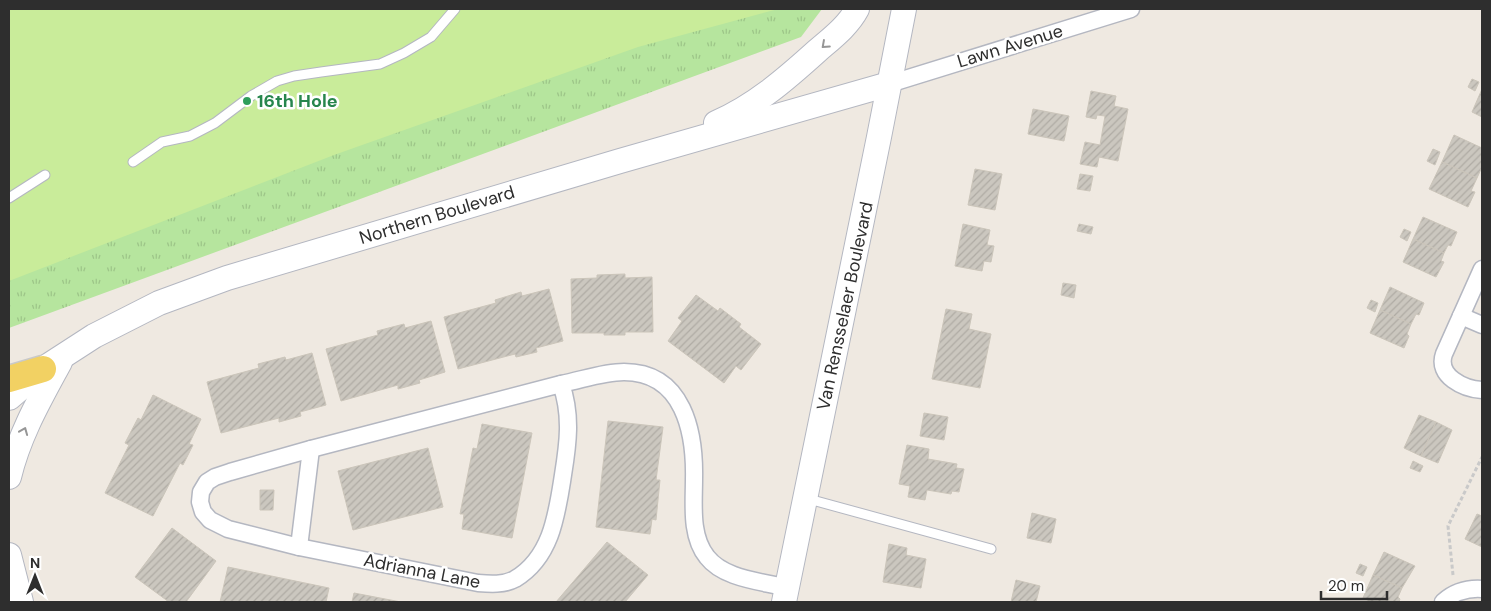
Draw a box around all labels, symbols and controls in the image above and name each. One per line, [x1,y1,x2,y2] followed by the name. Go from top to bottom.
[954,19,1066,73] street label: Lawn Avenue
[821,39,830,48] one-way arrow
[257,89,338,113] place label: 16th Hole
[241,95,253,107] marker: 16th Hole
[356,180,518,250] street label: Northern Boulevard
[811,200,879,412] street label: Van Rensselaer Boulevard
[18,427,29,436] one-way arrow
[361,548,483,594] street label: Adrianna Lane
[10,551,60,601] north arrow
[30,554,40,572] text: N
[1321,568,1387,600] scale bar
[1328,576,1364,596] text: 20 m

